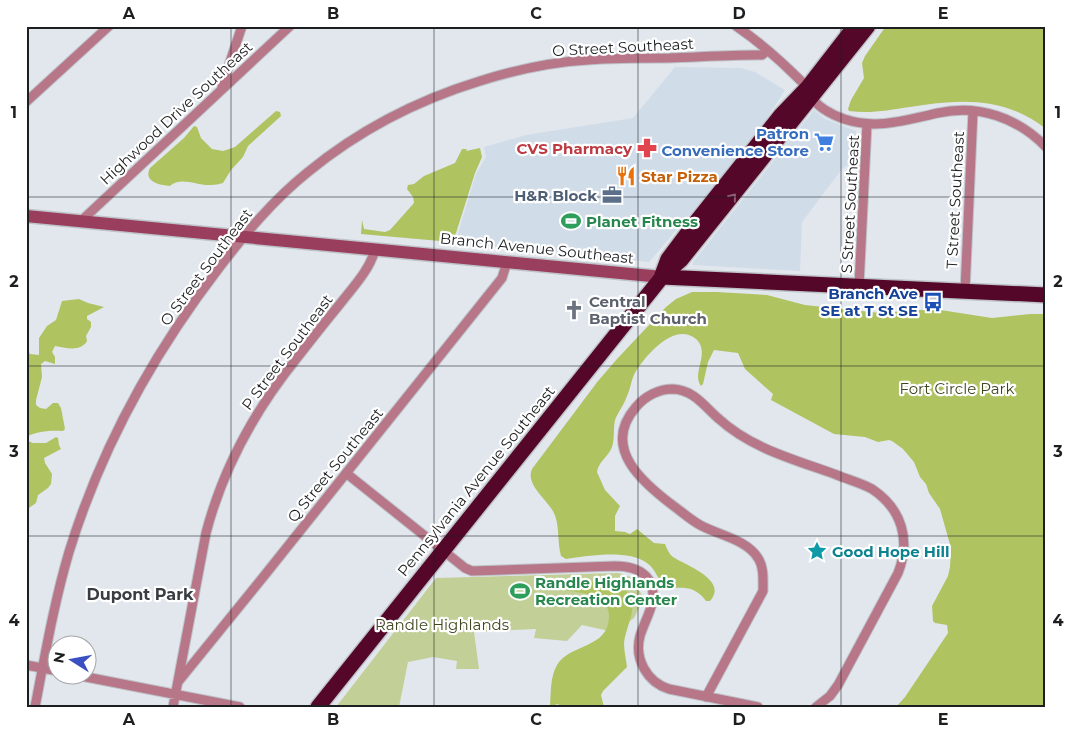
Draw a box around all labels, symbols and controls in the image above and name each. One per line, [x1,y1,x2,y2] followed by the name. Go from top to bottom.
[122,4,136,23] text: A
[327,4,339,23] text: B
[530,4,542,23] text: C
[732,4,746,23] text: D
[938,4,948,23] text: E
[552,34,694,60] street label: O Street Southeast
[96,37,256,189] street label: Highwood Drive Southeast
[11,103,17,122] text: 1
[1055,103,1061,122] text: 1
[661,124,809,160] place label: Patron Convenience Store
[813,131,835,153] supermarket icon: Patron Convenience Store
[942,131,968,269] street label: T Street Southeast
[837,134,863,274] street label: S Street Southeast
[636,137,658,159] pharmacy icon: CVS Pharmacy
[517,139,633,158] place label: CVS Pharmacy
[615,165,637,187] restaurant icon: Star Pizza
[641,167,718,186] place label: Star Pizza
[601,184,623,206] office icon: H&R Block
[514,186,597,205] place label: H&R Block
[727,194,735,203] one-way arrow
[156,205,256,329] street label: O Street Southeast
[560,210,582,232] sports icon: Planet Fitness
[586,212,698,231] place label: Planet Fitness
[439,228,635,268] street label: Branch Avenue Southeast
[9,272,19,291] text: 2
[1053,272,1063,291] text: 2
[821,284,918,320] place label: Branch Ave SE at T St SE
[237,290,337,414] street label: P Street Southeast
[922,291,944,313] bus stop icon: Branch Ave SE at T St SE
[589,292,707,328] place label: Central Baptist Church
[563,299,585,321] church icon: Central Baptist Church
[899,379,1015,398] park label: Fort Circle Park
[393,382,559,580] street label: Pennsylvania Avenue Southeast
[283,404,387,526] street label: Q Street Southeast
[8,442,19,461] text: 3
[1052,442,1063,461] text: 3
[806,540,828,562] place icon: Good Hope Hill
[832,542,950,561] place label: Good Hope Hill
[535,573,678,609] place label: Randle Highlands Recreation Center
[509,580,531,602] sports icon: Randle Highlands Recreation Center
[87,585,194,604] district label: Dupont Park
[8,611,20,630] text: 4
[1052,611,1064,630] text: 4
[375,615,509,634] park label: Randle Highlands
[48,636,98,686] north arrow
[49,650,69,665] text: N
[122,710,136,729] text: A
[327,710,339,729] text: B
[530,710,542,729] text: C
[732,710,746,729] text: D
[938,710,948,729] text: E

